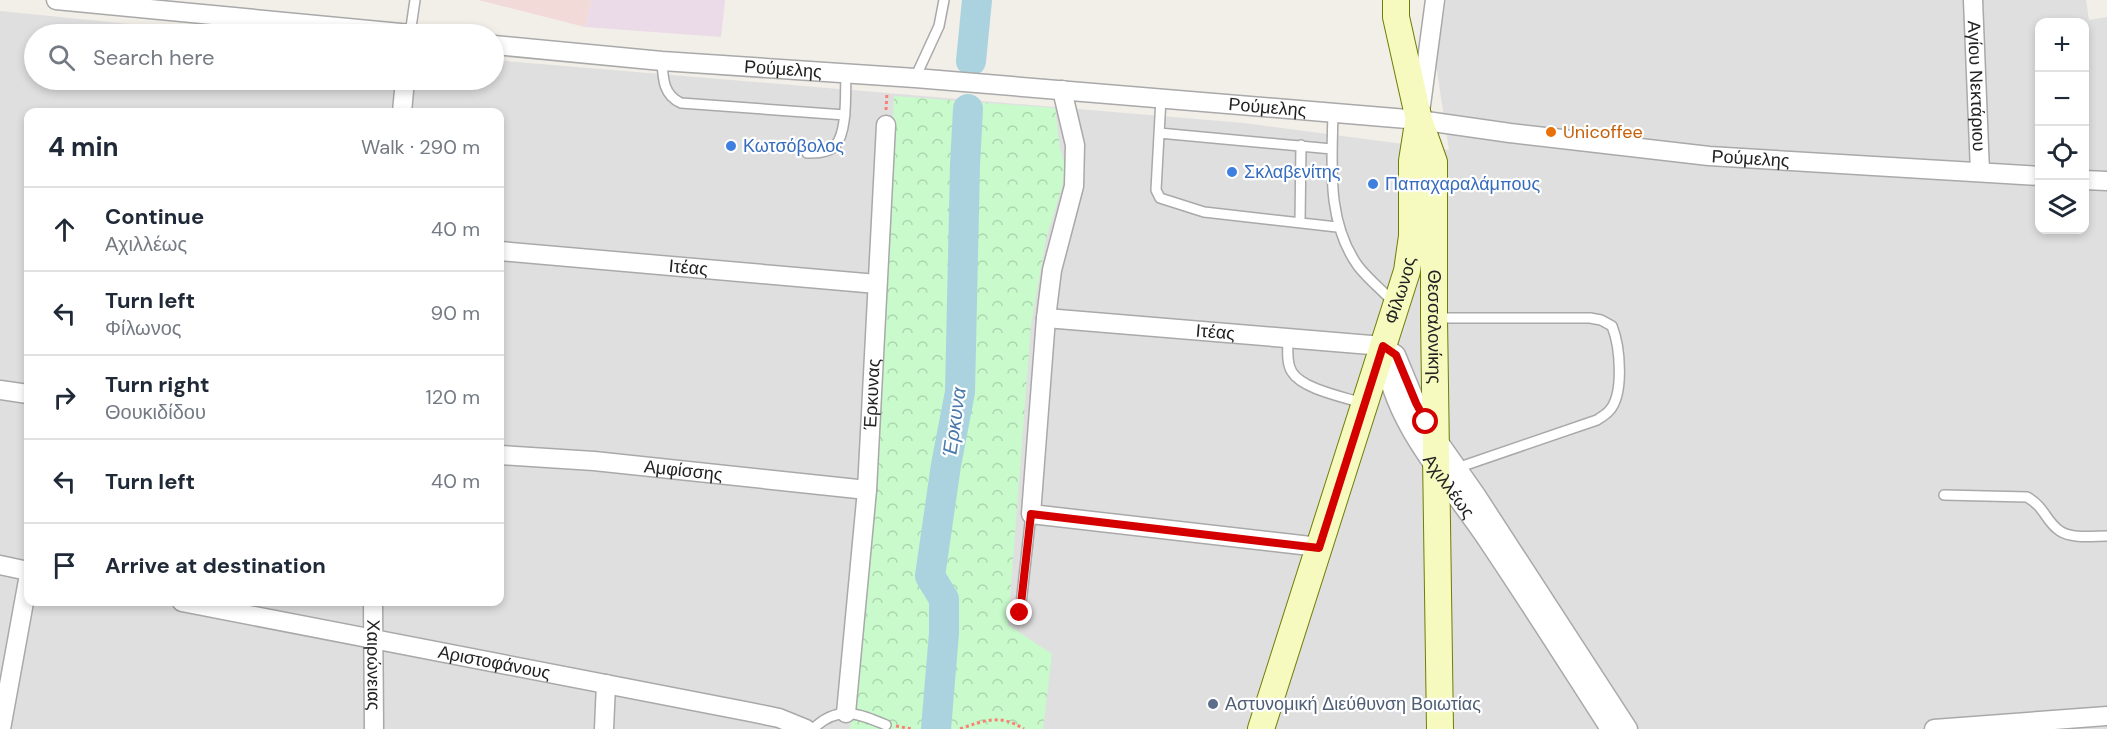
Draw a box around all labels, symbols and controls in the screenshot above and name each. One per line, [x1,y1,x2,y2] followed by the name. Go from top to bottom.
[2035,18,2089,234] map controls
[2035,18,2089,72] button: +
[1962,20,1991,152] street label: Αγίου Νεκτάριου
[24,24,504,90] search box
[45,41,78,74] icon: search
[93,43,214,72] text: Search here
[743,55,823,84] street label: Ρούμελης
[2035,72,2089,126] button: −
[1228,92,1308,123] street label: Ρούμελης
[1563,120,1643,144] place label: Unicoffee
[1544,125,1558,139] marker: Unicoffee
[2035,126,2089,180] button: locate
[48,130,119,164] text: 4 min
[361,134,480,160] text: Walk · 290 m
[743,134,844,158] place label: Κωτσόβολος
[724,139,738,153] marker: Κωτσόβολος
[1711,144,1791,173] street label: Ρούμελης
[1244,160,1341,184] place label: Σκλαβενίτης
[1225,165,1239,179] marker: Σκλαβενίτης
[1385,172,1540,196] place label: Παπαχαραλάμπους
[1366,177,1380,191] marker: Παπαχαραλάμπους
[2035,180,2089,234] button: layers
[105,202,204,231] text: Continue
[48,213,81,246] icon: ahead
[431,216,480,242] text: 40 m
[105,231,187,257] text: Αχιλλέως
[668,254,709,281] street label: Ιτέας
[1379,255,1421,327] street label: Φίλωνος
[1422,270,1447,384] street label: Θεσσαλονίκης
[105,286,195,315] text: Turn left
[48,297,81,330] icon: left
[431,300,480,326] text: 90 m
[105,315,181,341] text: Φίλωνος
[1195,318,1236,346] street label: Ιτέας
[858,358,886,431] street label: Έρκυνας
[105,370,210,399] text: Turn right
[48,381,81,414] icon: right
[426,384,480,410] text: 120 m
[936,385,972,458] water label: Έρκυνα
[105,399,206,425] text: Θουκιδίδου
[1412,408,1438,434] route start
[1417,449,1480,523] street label: Αχιλλέως
[643,454,724,487] street label: Αμφίσσης
[48,465,81,498] icon: left
[105,467,195,496] text: Turn left
[431,468,480,494] text: 40 m
[48,549,81,582] icon: arrive
[105,551,326,580] text: Arrive at destination
[1006,599,1032,625] route end
[361,619,386,711] street label: Χαιρώνειας
[436,640,553,685] street label: Αριστοφάνους
[1225,692,1481,716] place label: Αστυνομική Διεύθυνση Βοιωτίας
[1206,697,1220,711] marker: Αστυνομική Διεύθυνση Βοιωτίας

